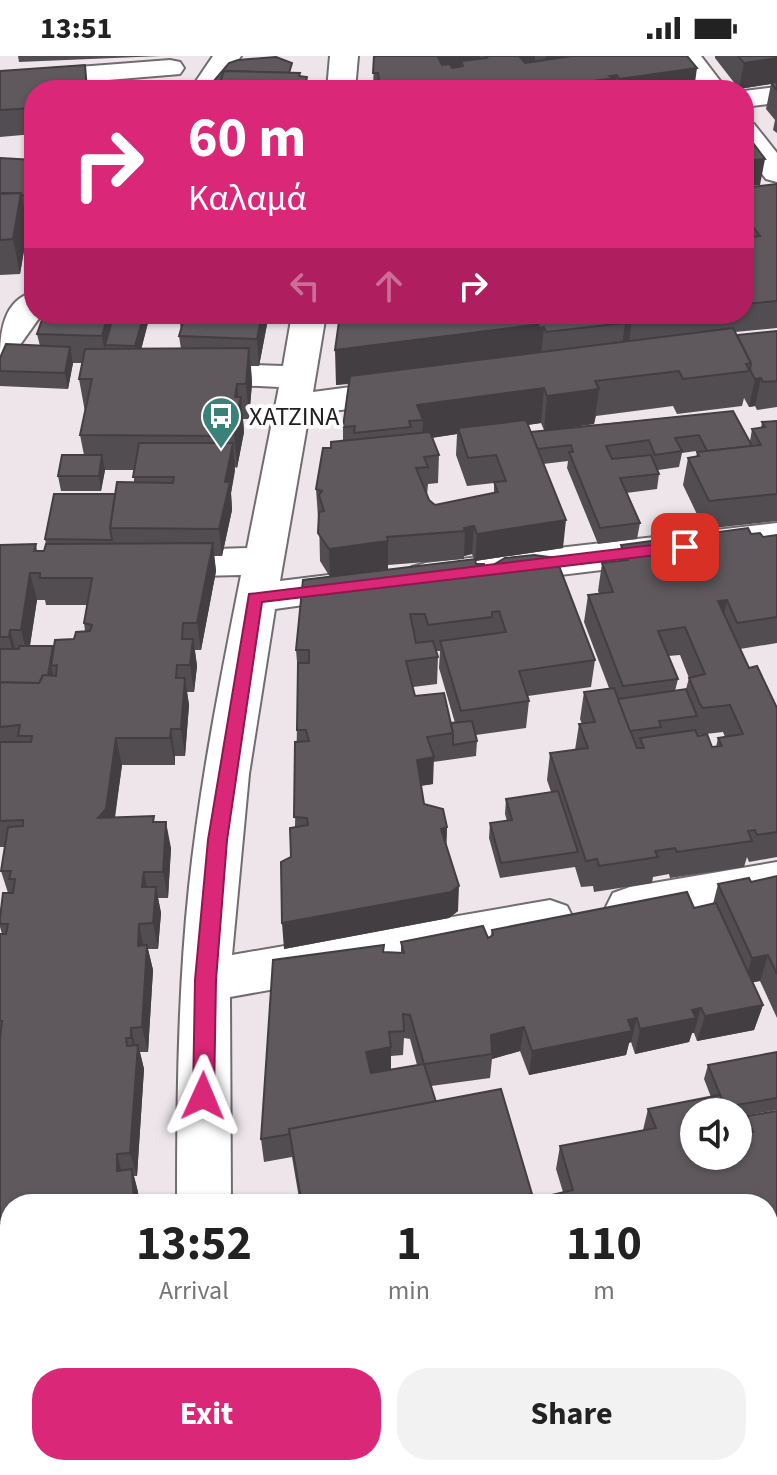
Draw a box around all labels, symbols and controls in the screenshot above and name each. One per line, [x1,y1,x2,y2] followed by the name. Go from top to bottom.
[40,7,112,50] text: 13:51
[188,99,306,178] text: 60 m
[56,112,160,216] icon: right
[188,173,307,224] text: Καλαμά
[283,264,327,308] icon: left
[367,264,411,308] icon: ahead
[451,264,495,308] icon: right
[200,395,242,450] bus stop icon: ΧΑΤΖΙΝΑ
[249,398,340,435] place label: ΧΑΤΖΙΝΑ
[651,513,719,581] pin
[663,525,707,569] icon: arrive
[161,1054,245,1138] position arrow
[680,1098,752,1170] map controls
[680,1098,752,1170] button: sound
[136,1210,252,1278] text: 13:52
[396,1210,422,1278] text: 1
[566,1210,642,1278] text: 110
[159,1272,229,1309] text: Arrival
[388,1272,430,1309] text: min
[593,1272,615,1309] text: m
[32,1368,381,1460] button: Exit
[397,1368,746,1460] button: Share

